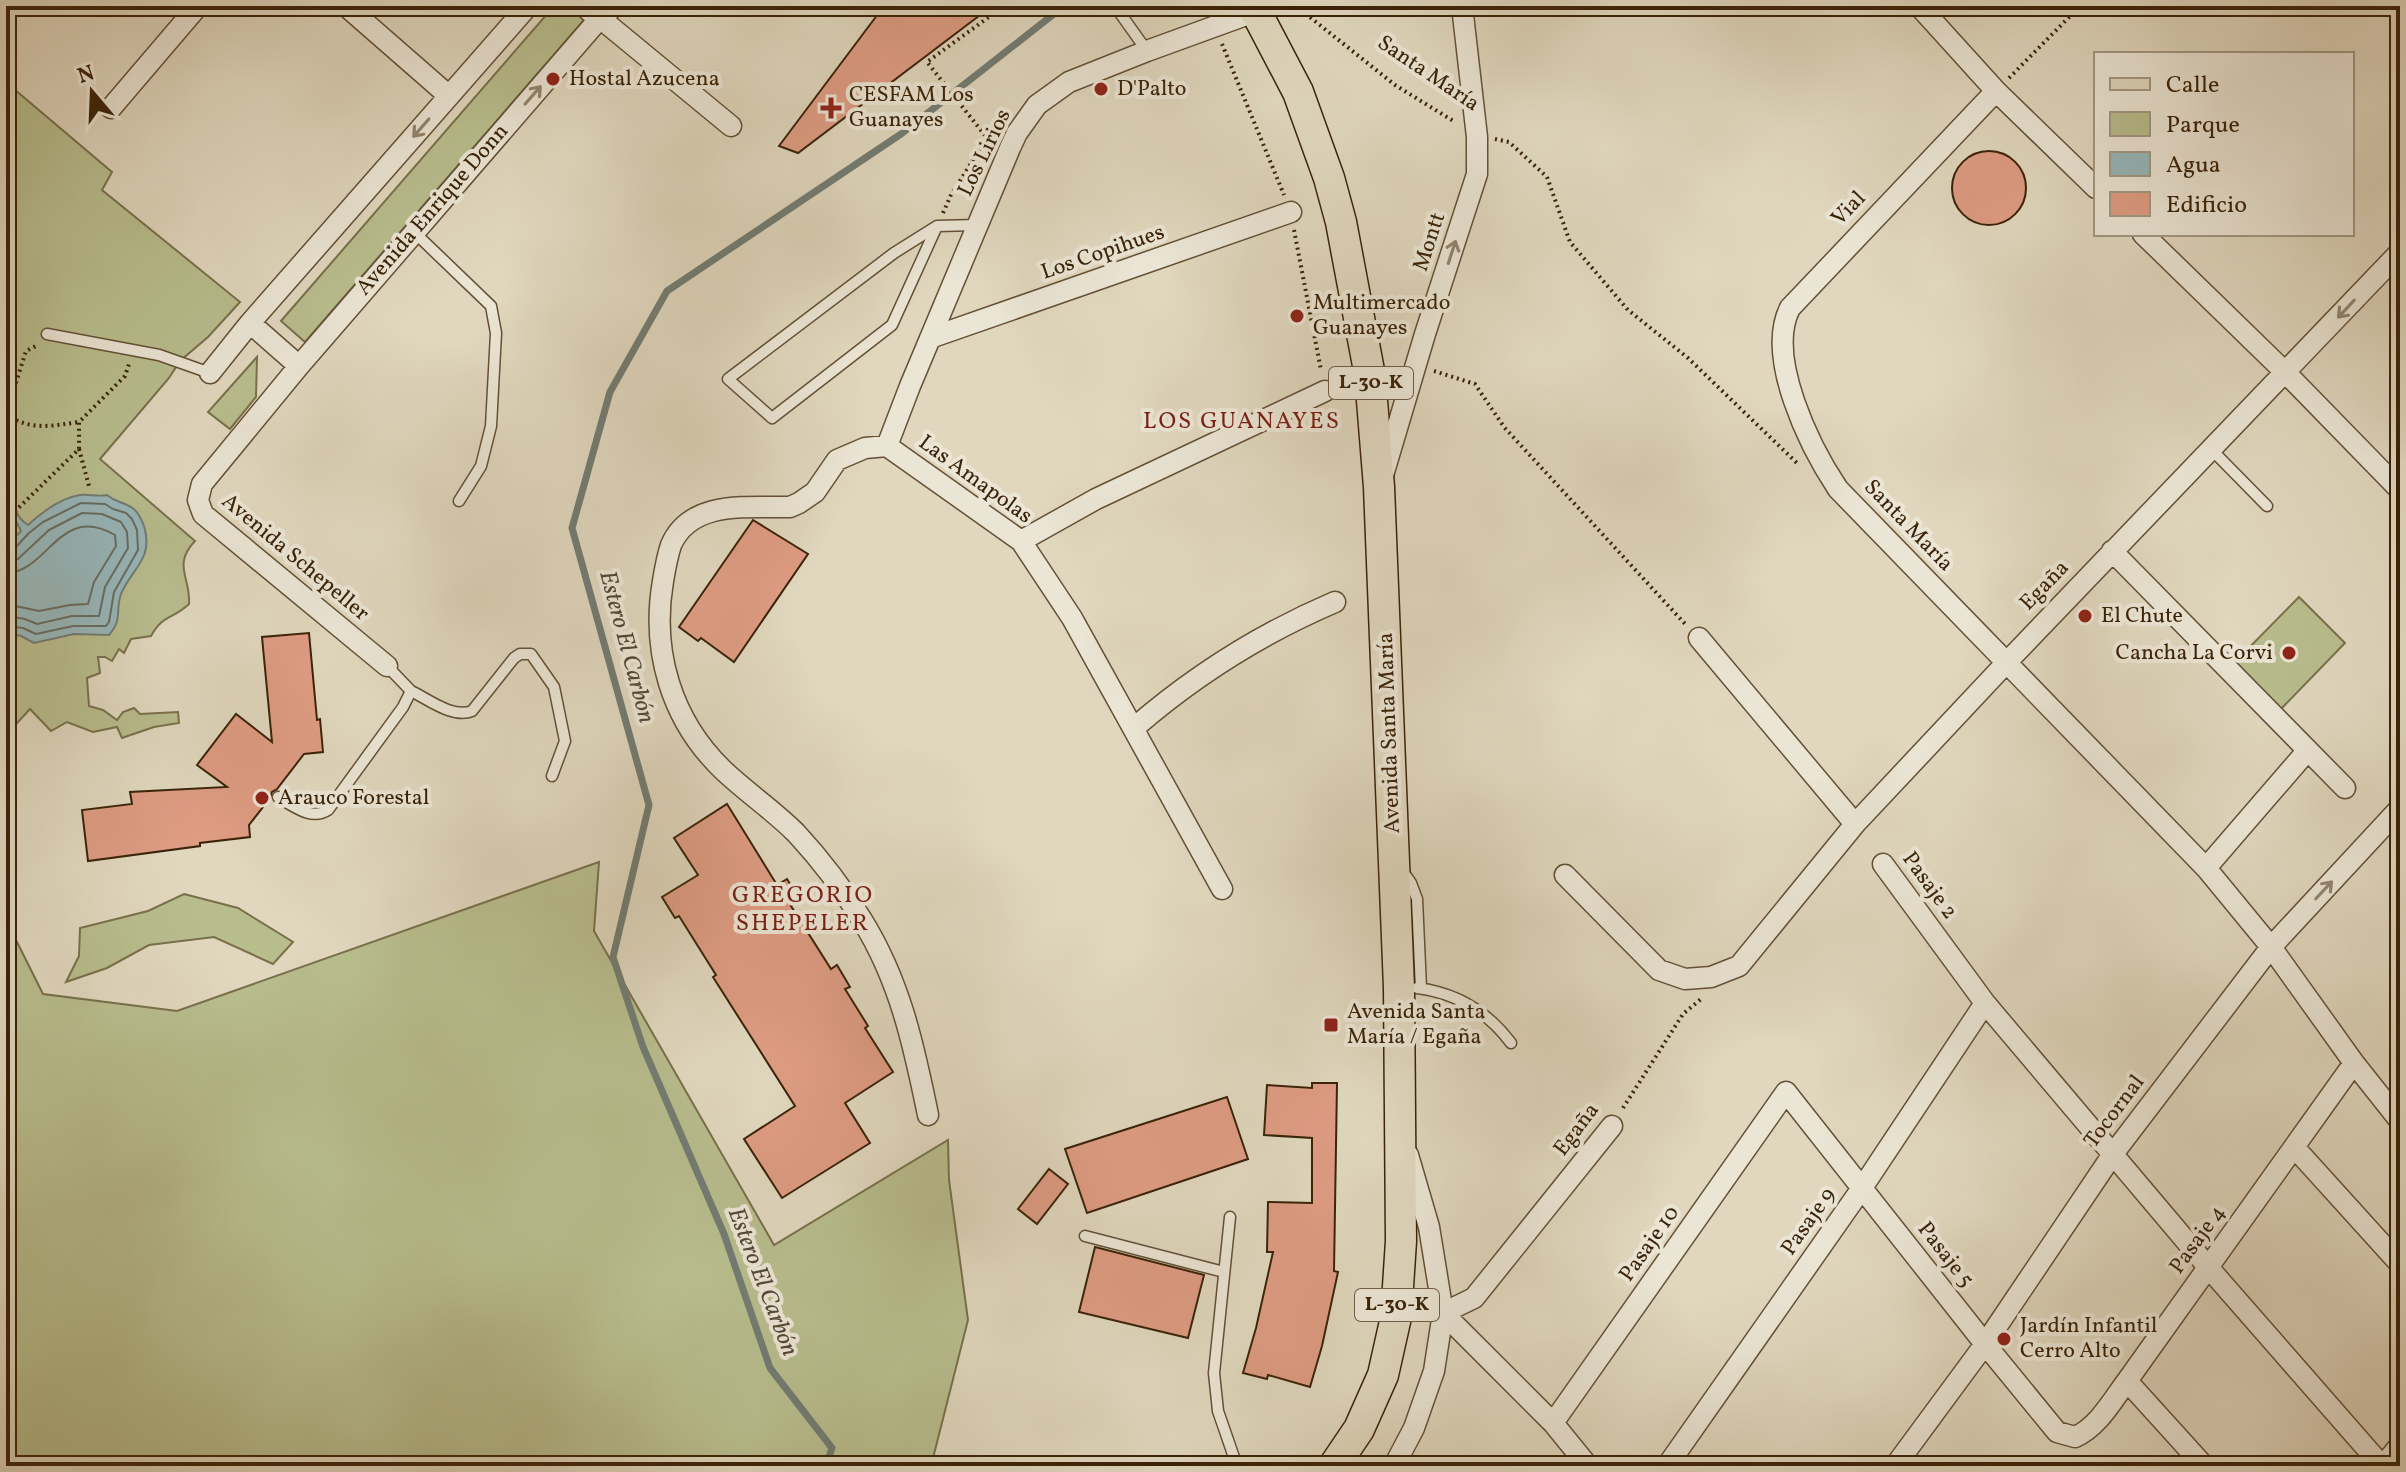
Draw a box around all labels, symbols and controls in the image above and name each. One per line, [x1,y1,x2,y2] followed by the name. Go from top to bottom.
[1371,28,1485,120] street label: Santa María
[52,52,132,132] north arrow
[2094,52,2354,236] legend
[74,58,99,93] text: N
[569,64,720,95] place label: Hostal Azucena
[2166,69,2219,103] text: Calle
[544,70,562,88] marker: Hostal Azucena
[1117,74,1187,105] place label: D'Palto
[849,80,974,136] place label: CESFAM Los Guanayes
[1092,80,1110,98] marker: D'Palto
[524,86,542,106] one-way arrow
[820,97,842,119] marker: CESFAM Los Guanayes
[951,104,1019,202] street label: Los Lirios
[2166,109,2240,143] text: Parque
[349,117,517,303] street label: Avenida Enrique Donn
[412,117,430,137] one-way arrow
[2166,149,2221,183] text: Agua
[1825,185,1873,233] street label: Vial
[2166,189,2247,223] text: Edificio
[1406,208,1454,275] street label: Montt
[1037,217,1169,289] street label: Los Copihues
[1446,240,1460,265] one-way arrow
[1313,288,1450,344] place label: Multimercado Guanayes
[2337,299,2356,319] one-way arrow
[1288,307,1306,325] marker: Multimercado Guanayes
[1329,367,1413,399] road number: L-30-K
[1143,405,1341,439] district label: LOS GUANAYES
[912,428,1038,532] street label: Las Amapolas
[1856,473,1960,579] street label: Santa María
[214,487,376,629] street label: Avenida Schepeller
[2013,554,2077,618] street label: Egaña
[589,567,663,727] water label: Estero El Carbón
[2101,601,2183,632] place label: El Chute
[2076,607,2094,625] marker: El Chute
[1371,632,1409,834] street label: Avenida Santa María
[2116,638,2273,669] place label: Cancha La Corvi
[2280,644,2298,662] marker: Cancha La Corvi
[278,783,429,814] place label: Arauco Forestal
[253,789,271,807] marker: Arauco Forestal
[1894,846,1964,926] street label: Pasaje 2
[732,879,874,941] district label: GREGORIO SHEPELER
[2314,880,2332,900] one-way arrow
[1347,997,1485,1053] place label: Avenida Santa María / Egaña
[1322,1016,1340,1034] marker: Avenida Santa María / Egaña
[2077,1069,2153,1155] street label: Tocornal
[1547,1097,1607,1163] street label: Egaña
[1774,1182,1844,1262] street label: Pasaje 9
[2162,1199,2234,1281] street label: Pasaje 4
[1612,1200,1688,1288] street label: Pasaje 10
[718,1203,806,1361] water label: Estero El Carbón
[1909,1216,1981,1294] street label: Pasaje 5
[1355,1289,1439,1321] road number: L-30-K
[2020,1311,2157,1367] place label: Jardín Infantil Cerro Alto
[1995,1330,2013,1348] marker: Jardín Infantil Cerro Alto

